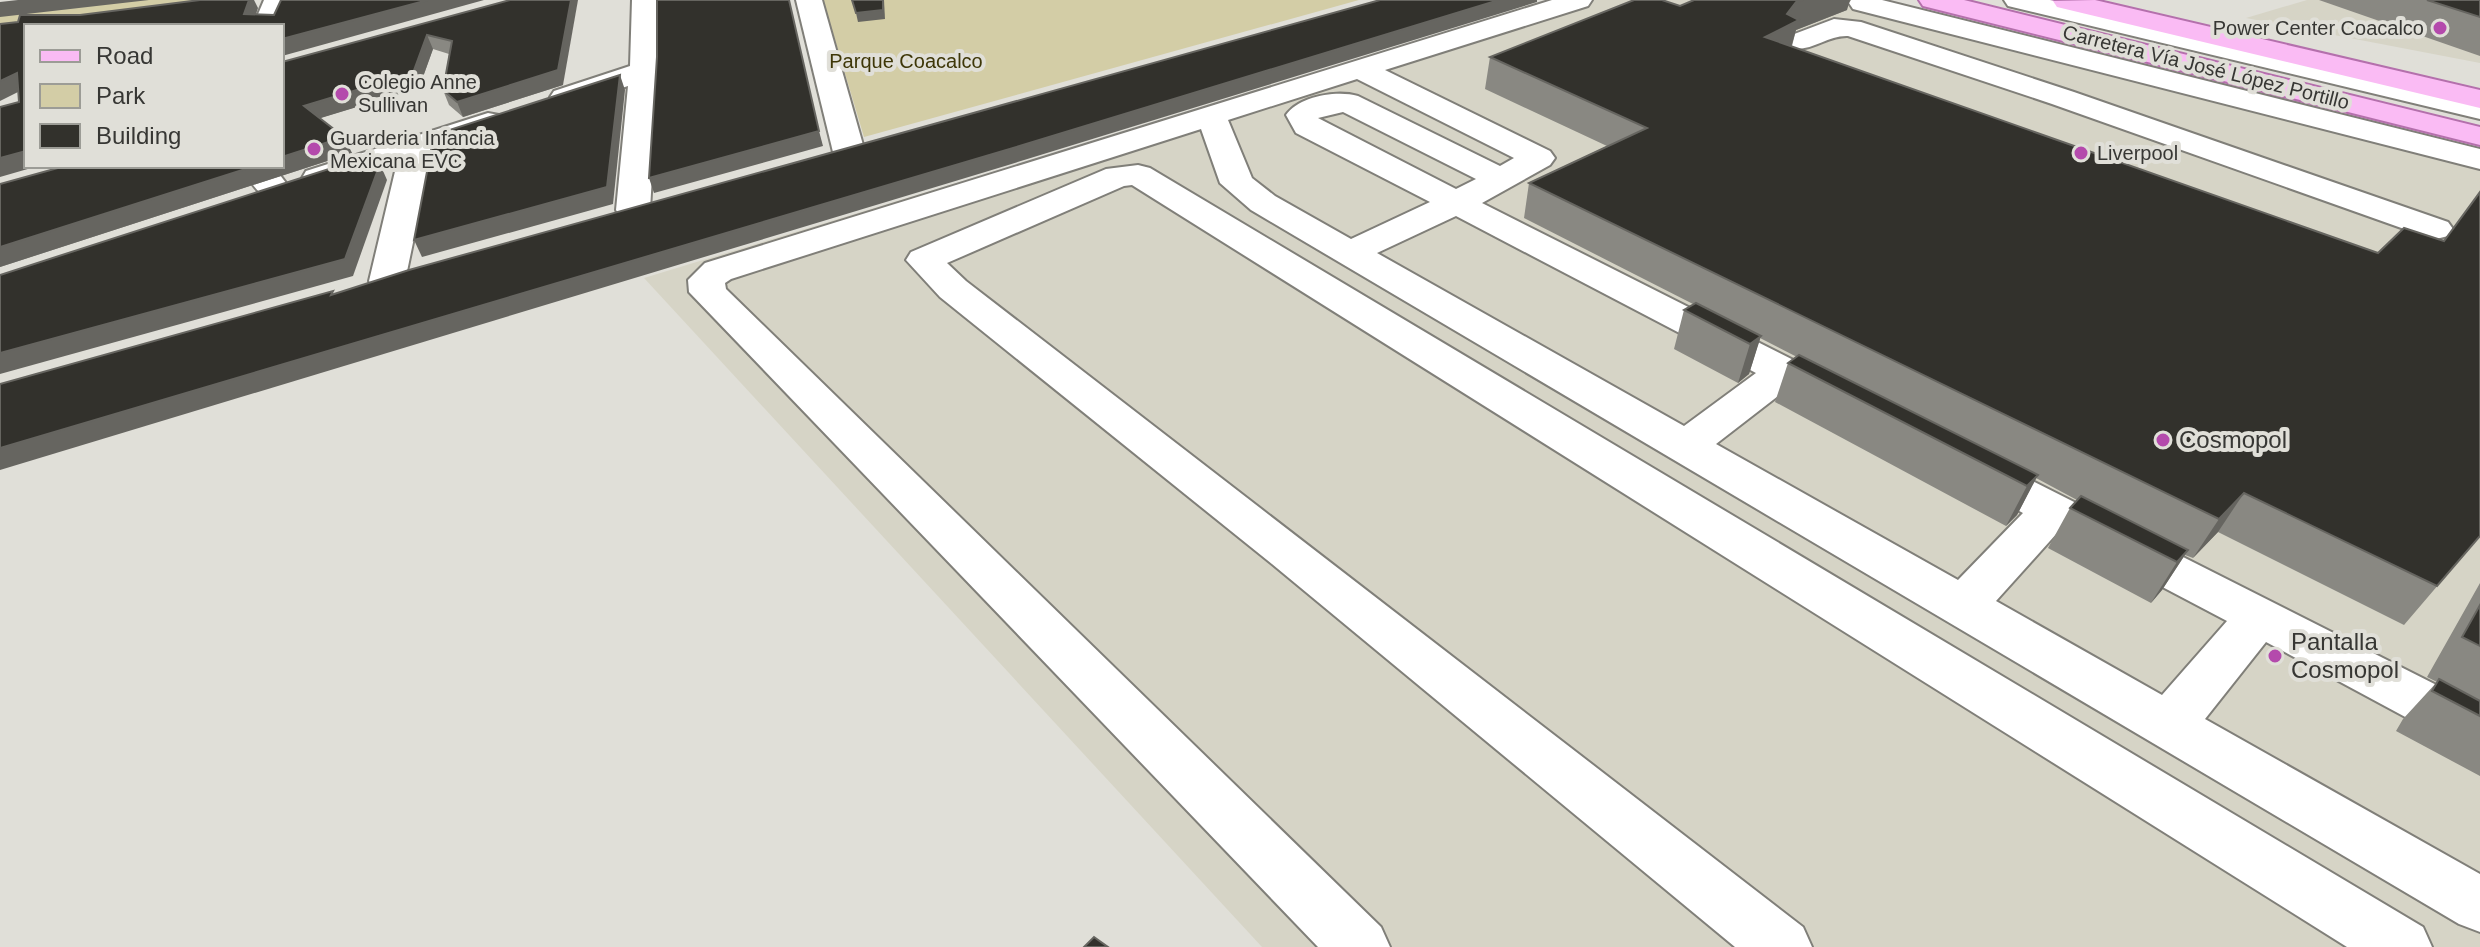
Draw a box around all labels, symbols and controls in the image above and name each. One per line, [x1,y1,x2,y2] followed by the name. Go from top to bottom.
[2213,17,2424,39] place label: Power Center Coacalco
[2431,19,2449,37] marker: Power Center Coacalco
[2060,21,2352,113] street label: Carretera Vía José López Portillo
[24,24,284,168] legend
[96,42,153,69] text: Road
[829,50,983,72] park label: Parque Coacalco
[358,71,477,116] place label: Colegio Anne Sullivan
[96,82,146,109] text: Park
[333,85,351,103] marker: Colegio Anne Sullivan
[96,122,181,149] text: Building
[330,127,495,172] place label: Guarderia Infancia Mexicana EVC
[305,140,323,158] marker: Guarderia Infancia Mexicana EVC
[2097,142,2178,164] place label: Liverpool
[2072,144,2090,162] marker: Liverpool
[2179,426,2287,453] place label: Cosmopol
[2154,431,2172,449] marker: Cosmopol
[2291,628,2399,683] place label: Pantalla Cosmopol
[2266,647,2284,665] marker: Pantalla Cosmopol

